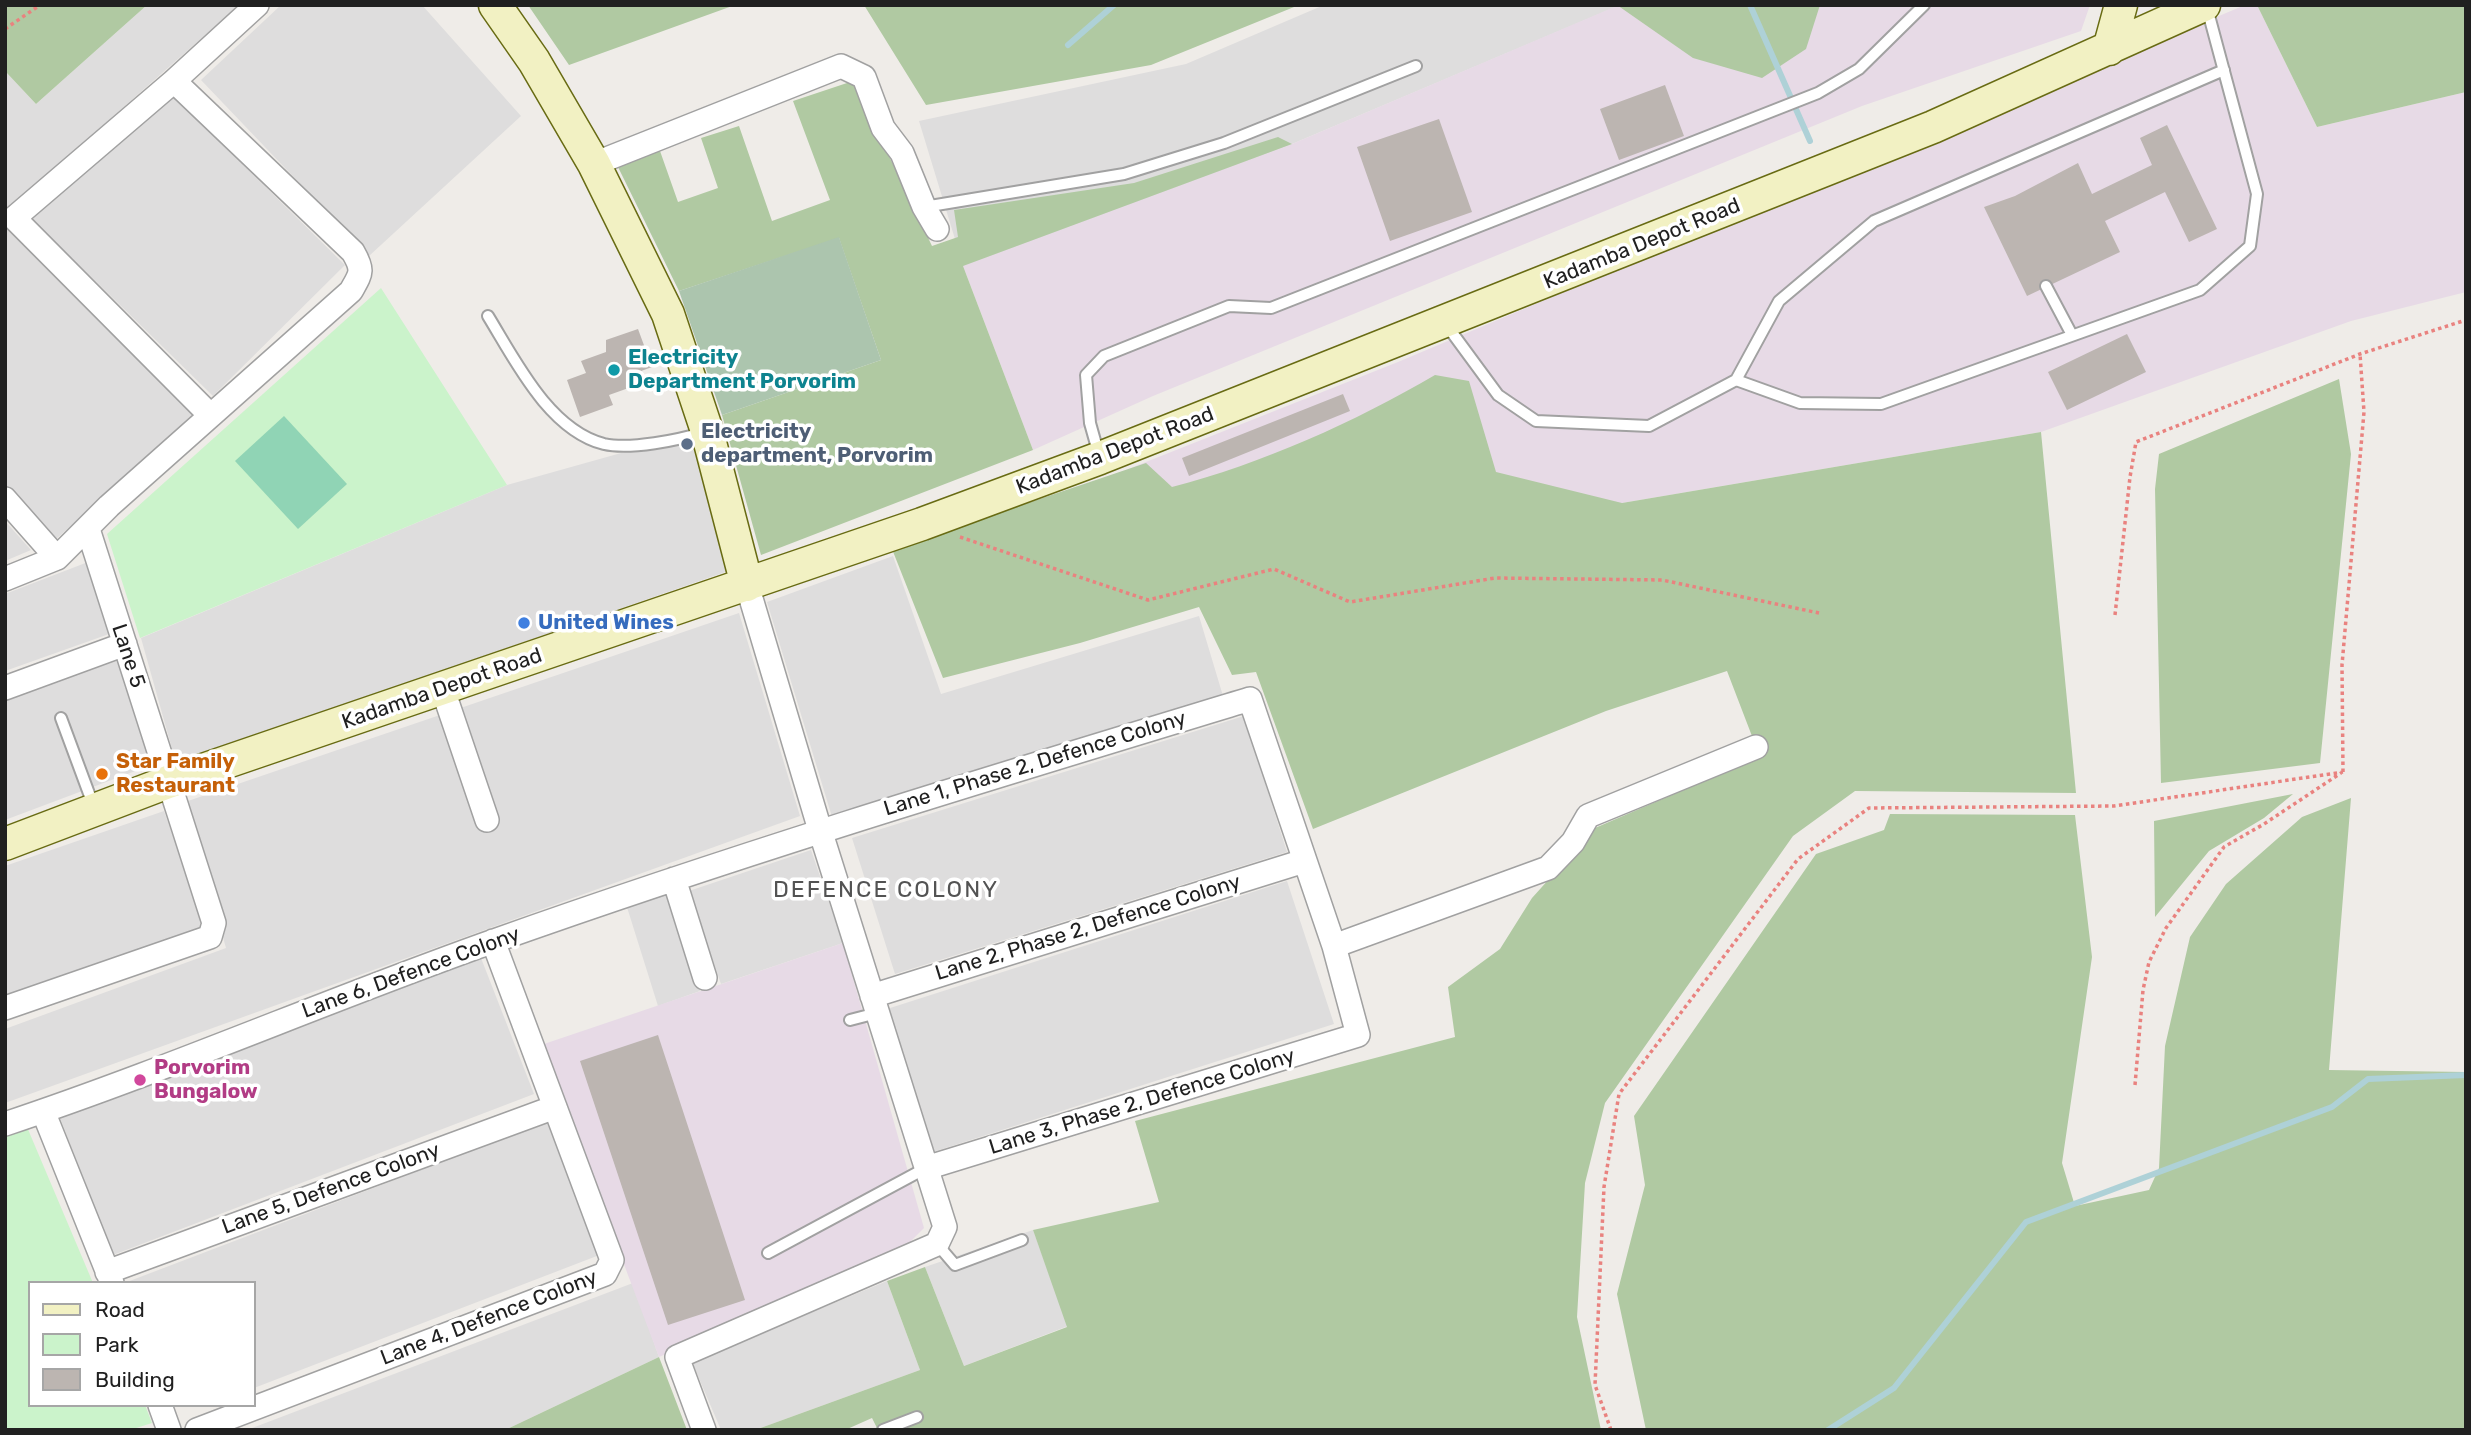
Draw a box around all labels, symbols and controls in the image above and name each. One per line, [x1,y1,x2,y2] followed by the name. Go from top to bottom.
[1540,193,1744,295] street label: Kadamba Depot Road
[628,345,856,395] place label: Electricity Department Porvorim
[606,362,622,378] marker: Electricity Department Porvorim
[1013,402,1217,500] street label: Kadamba Depot Road
[701,419,933,469] place label: Electricity department, Porvorim
[679,436,695,452] marker: Electricity department, Porvorim
[538,610,674,636] place label: United Wines
[516,615,532,631] marker: United Wines
[106,621,150,691] street label: Lane 5
[339,643,545,735] street label: Kadamba Depot Road
[881,706,1189,822] street label: Lane 1, Phase 2, Defence Colony
[116,749,235,799] place label: Star Family Restaurant
[94,766,110,782] marker: Star Family Restaurant
[932,869,1244,987] street label: Lane 2, Phase 2, Defence Colony
[775,876,997,904] district label: DEFENCE COLONY
[299,922,523,1024] street label: Lane 6, Defence Colony
[986,1043,1298,1161] street label: Lane 3, Phase 2, Defence Colony
[154,1055,258,1105] place label: Porvorim Bungalow
[132,1072,148,1088] marker: Porvorim Bungalow
[219,1138,443,1240] street label: Lane 5, Defence Colony
[377,1265,601,1371] street label: Lane 4, Defence Colony
[28,1281,256,1407] legend
[95,1297,145,1322] text: Road
[95,1332,139,1357] text: Park
[95,1367,175,1392] text: Building

